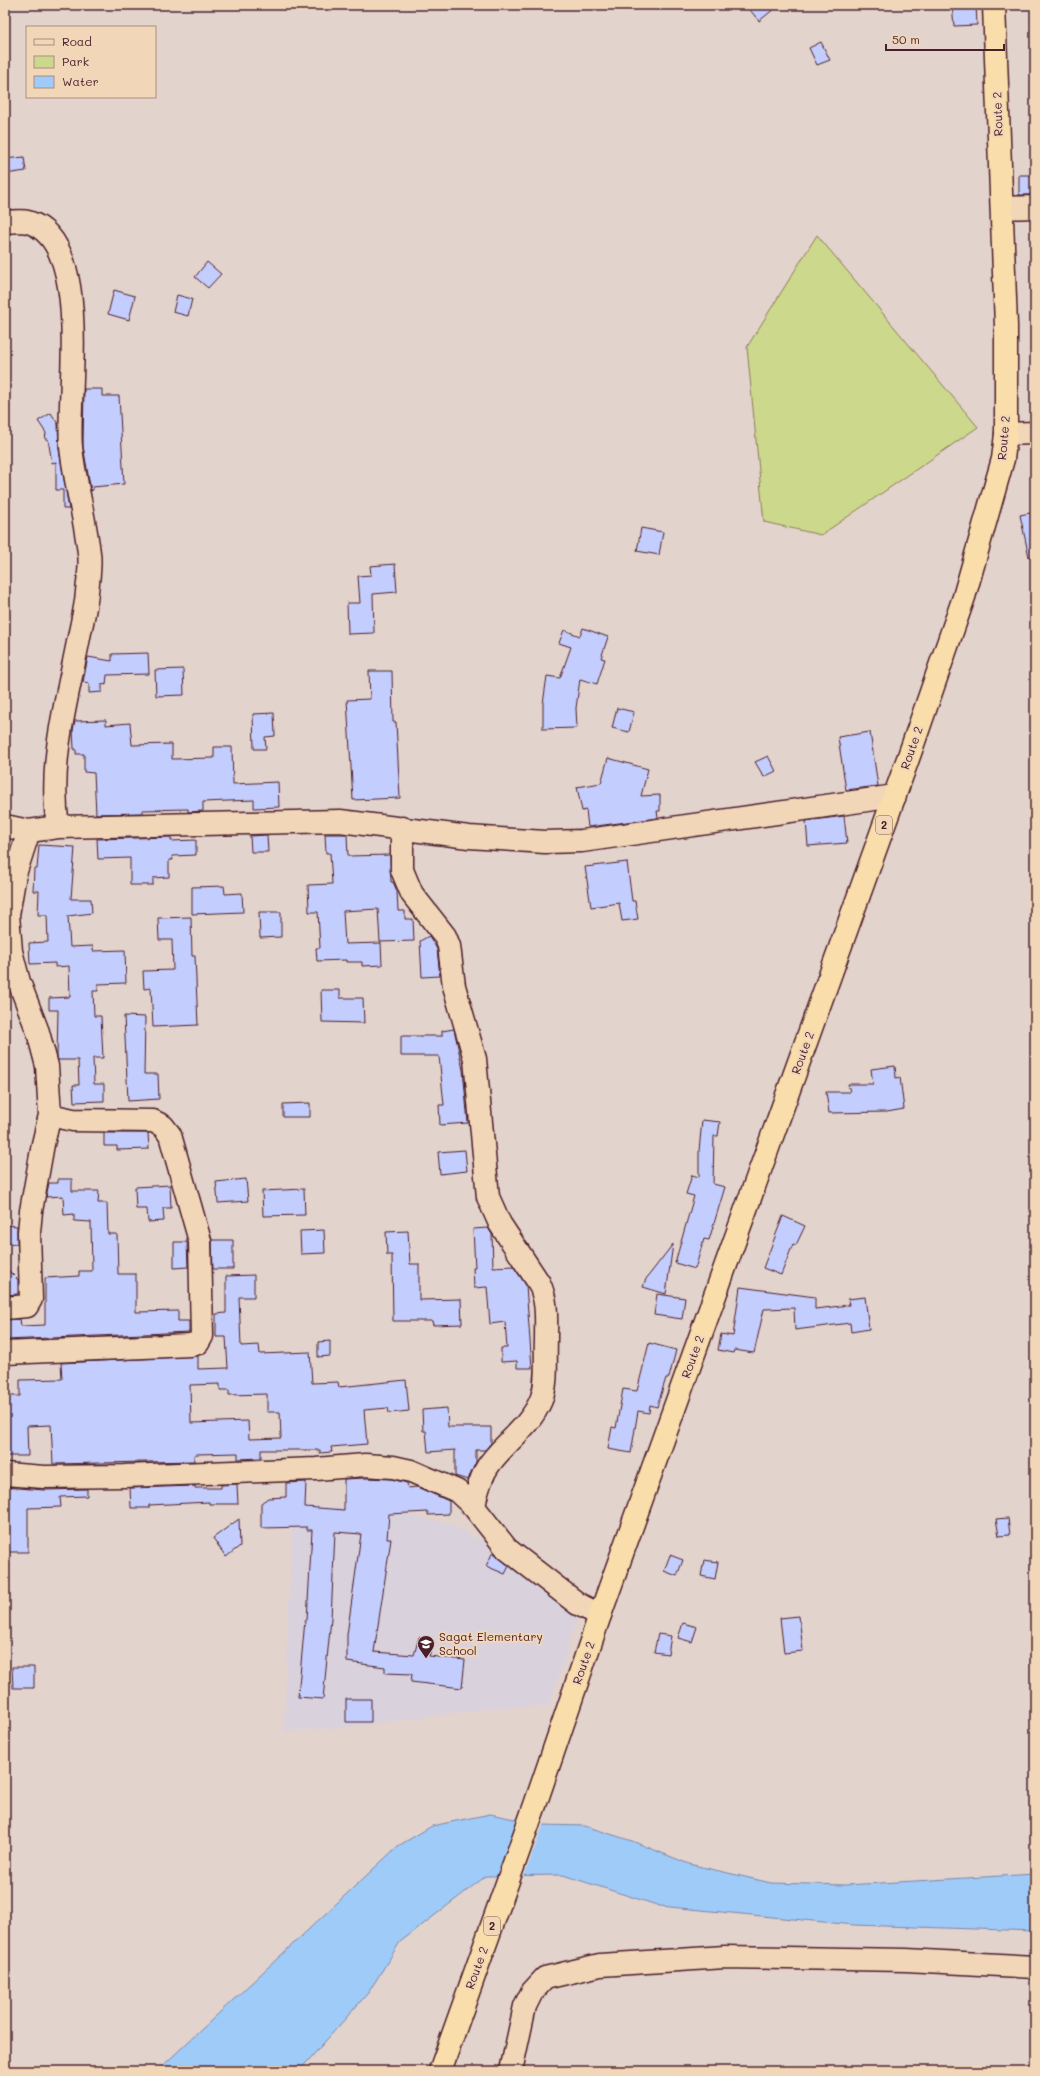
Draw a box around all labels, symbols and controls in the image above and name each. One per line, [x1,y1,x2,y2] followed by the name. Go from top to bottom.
[26,26,156,98] legend
[886,26,1004,52] scale bar
[892,31,920,47] text: 50 m
[62,33,92,49] text: Road
[62,53,89,69] text: Park
[62,73,99,89] text: Water
[988,91,1006,137] street label: Route 2
[993,415,1013,461] street label: Route 2
[896,724,926,771] street label: Route 2
[876,816,892,834] road number: 2
[787,1029,817,1076] street label: Route 2
[677,1333,707,1380] street label: Route 2
[439,1628,543,1658] place label: Sagat Elementary School
[416,1634,436,1659] school or university icon: Sagat Elementary School
[568,1639,598,1686] street label: Route 2
[484,1917,500,1935] road number: 2
[461,1944,491,1991] street label: Route 2

